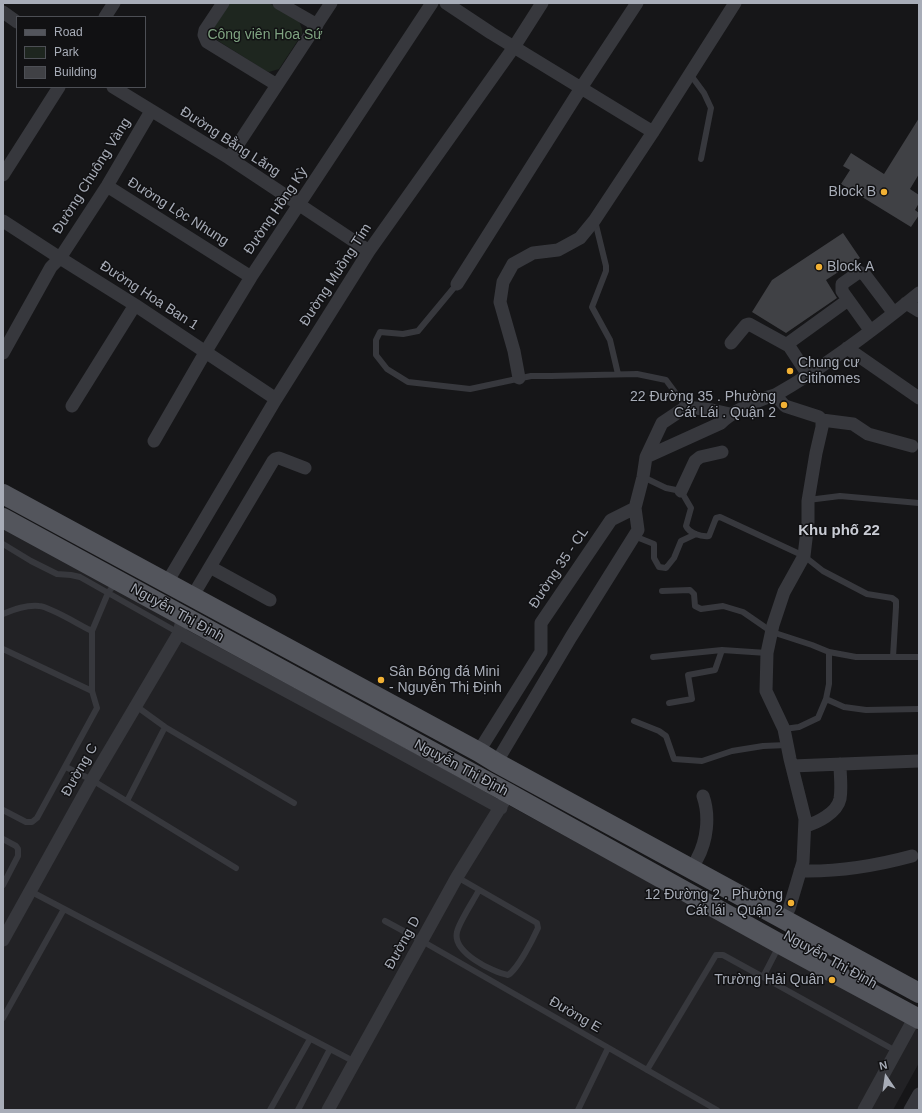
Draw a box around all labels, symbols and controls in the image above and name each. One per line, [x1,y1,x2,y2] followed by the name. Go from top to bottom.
[16,16,146,88] legend
[54,25,83,39] text: Road
[207,27,323,43] park label: Công viên Hoa Sứ
[54,45,79,59] text: Park
[54,65,97,79] text: Building
[177,103,283,181] street label: Đường Bằng Lăng
[49,115,135,237] street label: Đường Chuông Vàng
[241,164,311,258] street label: Đường Hồng Kỳ
[124,174,232,250] street label: Đường Lộc Nhung
[829,184,876,200] place label: Block B
[879,187,889,197] marker: Block B
[297,221,375,329] street label: Đường Muồng Tím
[97,258,201,334] street label: Đường Hoa Ban 1
[827,259,874,275] place label: Block A
[814,262,824,272] marker: Block A
[798,355,860,388] place label: Chung cư Citihomes
[785,366,795,376] marker: Chung cư Citihomes
[630,389,776,422] place label: 22 Đường 35 . Phường Cát Lái . Quận 2
[779,400,789,410] marker: 22 Đường 35 . Phường Cát Lái . Quận 2
[798,522,880,540] district label: Khu phố 22
[526,524,592,612] street label: Đường 35 - CL
[127,580,227,646] street label: Nguyễn Thị Định
[389,664,502,696] place label: Sân Bóng đá Mini - Nguyễn Thị Định
[376,675,386,685] marker: Sân Bóng đá Mini - Nguyễn Thị Định
[411,736,511,800] street label: Nguyễn Thị Định
[58,741,102,799] street label: Đường C
[645,887,783,920] place label: 12 Đường 2 . Phường Cát lái . Quận 2
[786,898,796,908] marker: 12 Đường 2 . Phường Cát lái . Quận 2
[382,913,424,973] street label: Đường D
[780,927,880,993] street label: Nguyễn Thị Định
[714,972,824,988] place label: Trường Hải Quân
[827,975,837,985] marker: Trường Hải Quân
[546,993,604,1037] street label: Đường E
[866,1057,906,1097] north arrow
[878,1059,889,1072] text: N

